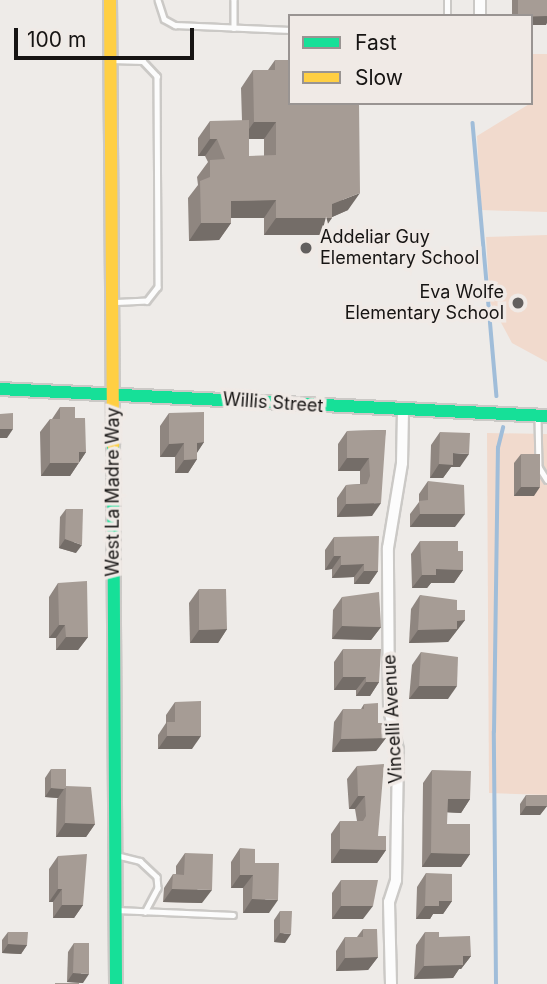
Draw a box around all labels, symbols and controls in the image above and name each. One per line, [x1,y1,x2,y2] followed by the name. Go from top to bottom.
[18,14,198,58] scale bar
[288,14,533,105] legend
[27,27,86,52] text: 100 m
[355,30,397,55] text: Fast
[355,65,403,90] text: Slow
[320,227,479,270] place label: Addeliar Guy Elementary School
[298,240,314,256] marker: Addeliar Guy Elementary School
[345,282,504,324] place label: Eva Wolfe Elementary School
[510,295,526,311] marker: Eva Wolfe Elementary School
[222,389,324,417] street label: Willis Street
[102,407,124,577] street label: West La Madre Way
[379,654,407,784] street label: Vincelli Avenue

